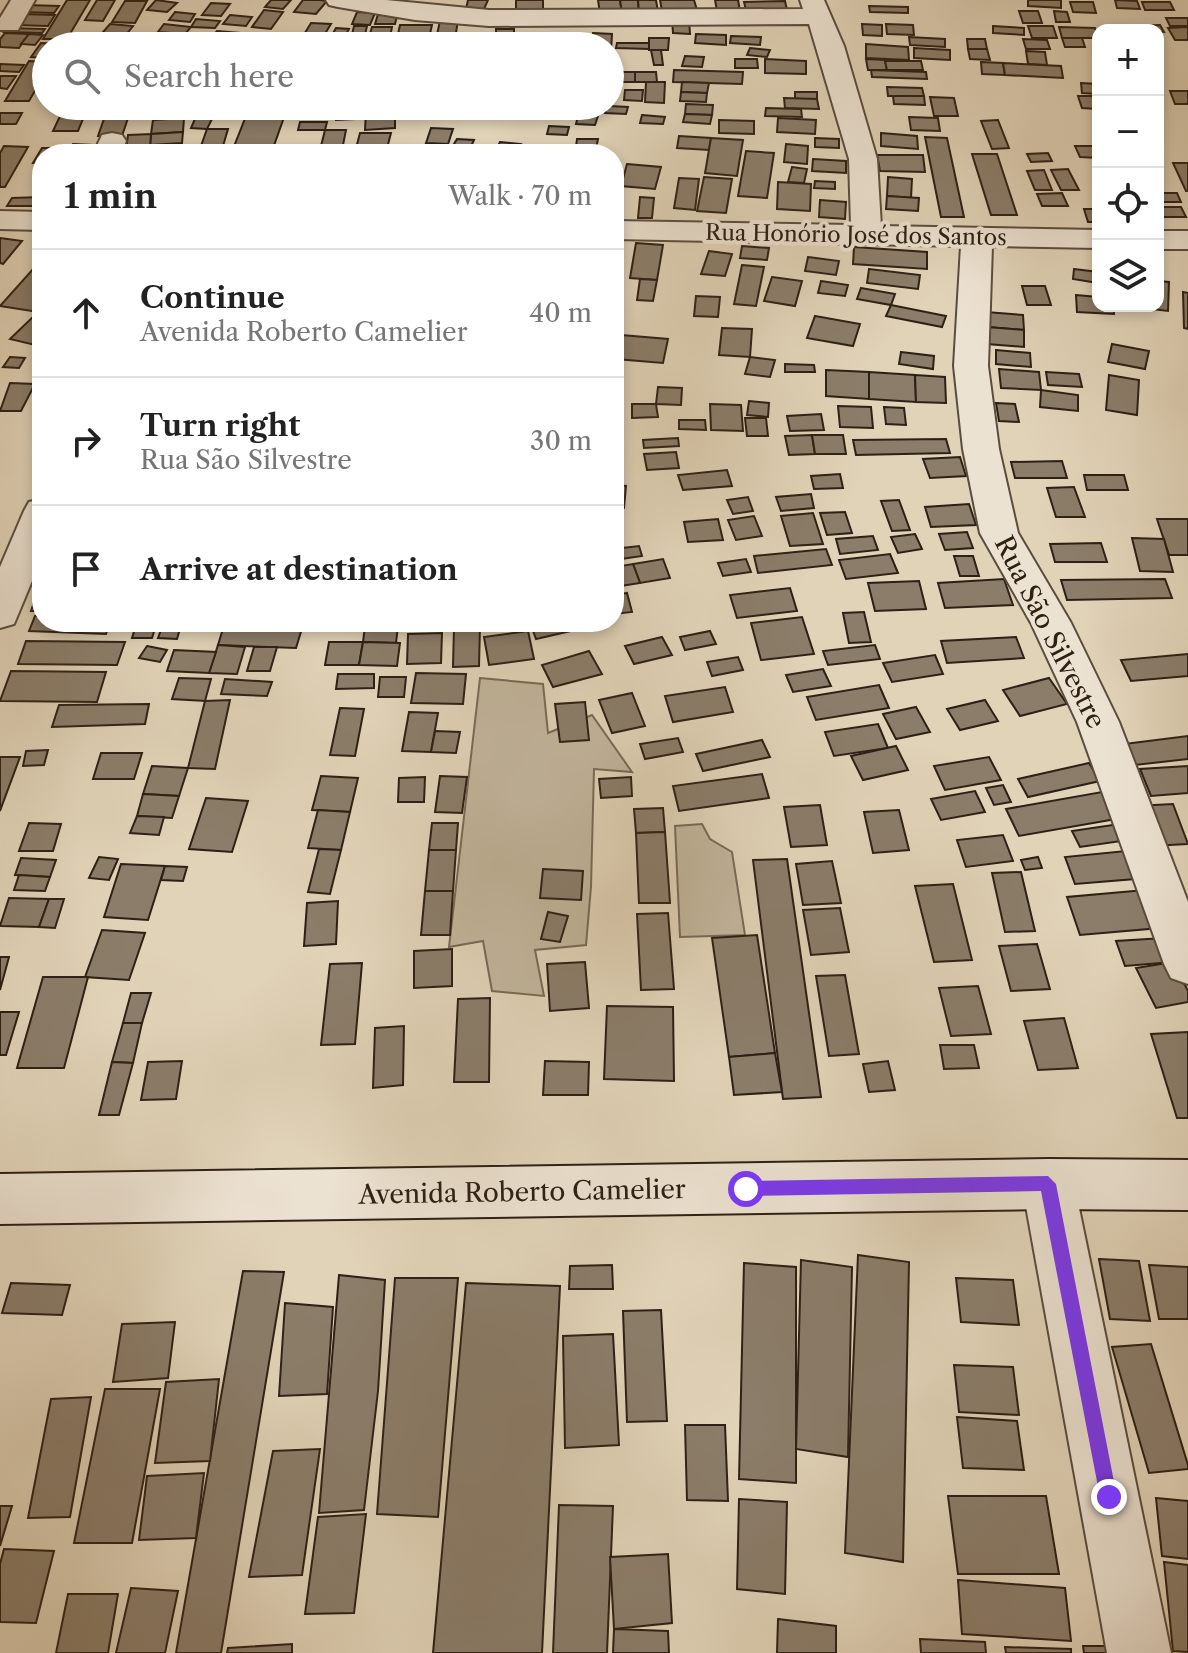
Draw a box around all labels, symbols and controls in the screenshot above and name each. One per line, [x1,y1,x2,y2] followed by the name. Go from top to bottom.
[1092,24,1164,312] map controls
[1092,24,1164,96] button: +
[32,32,624,120] search box
[60,54,104,98] icon: search
[124,58,294,95] text: Search here
[1092,96,1164,168] button: −
[1092,168,1164,240] button: locate
[64,175,157,217] text: 1 min
[448,180,592,212] text: Walk · 70 m
[705,219,1007,251] street label: Rua Honório José dos Santos
[1092,240,1164,312] button: layers
[140,279,285,316] text: Continue
[64,291,108,335] icon: ahead
[529,297,592,329] text: 40 m
[140,316,468,348] text: Avenida Roberto Camelier
[140,407,300,444] text: Turn right
[64,419,108,463] icon: right
[530,425,592,457] text: 30 m
[140,444,352,476] text: Rua São Silvestre
[988,530,1112,734] street label: Rua São Silvestre
[64,547,108,591] icon: arrive
[140,551,458,588] text: Arrive at destination
[728,1171,764,1207] route start
[357,1173,686,1211] street label: Avenida Roberto Camelier
[1091,1479,1127,1515] route end

